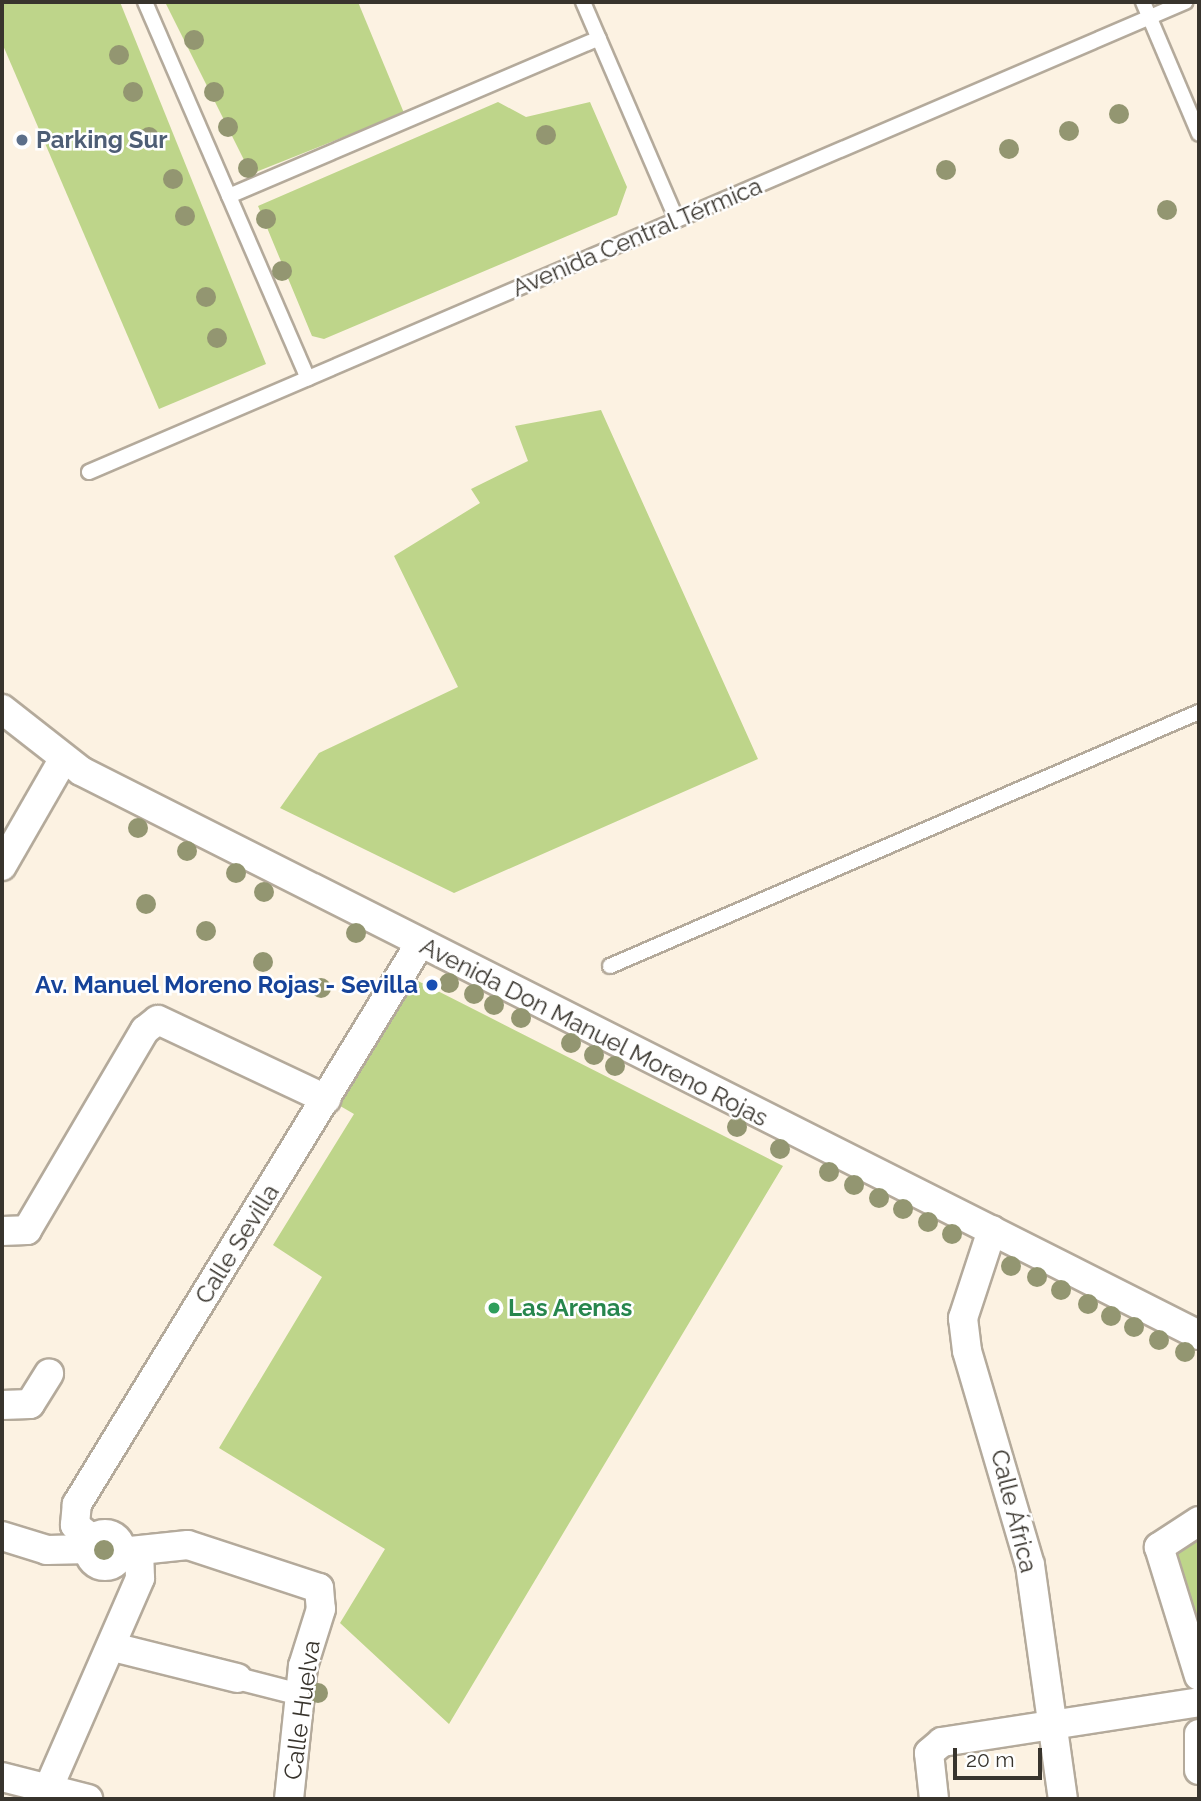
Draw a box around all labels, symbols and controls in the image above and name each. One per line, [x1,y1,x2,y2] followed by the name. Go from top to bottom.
[36,126,168,154] place label: Parking Sur
[14,132,30,148] marker: Parking Sur
[507,171,767,303] street label: Avenida Central Térmica
[415,931,773,1133] street label: Avenida Don Manuel Moreno Rojas
[34,971,418,999] place label: Av. Manuel Moreno Rojas - Sevilla
[424,977,440,993] marker: Av. Manuel Moreno Rojas - Sevilla
[189,1179,285,1309] street label: Calle Sevilla
[508,1294,633,1322] place label: Las Arenas
[486,1300,502,1316] marker: Las Arenas
[985,1446,1043,1576] street label: Calle África
[278,1638,326,1782] street label: Calle Huelva
[956,1734,1045,1778] scale bar
[966,1747,1014,1772] text: 20 m

